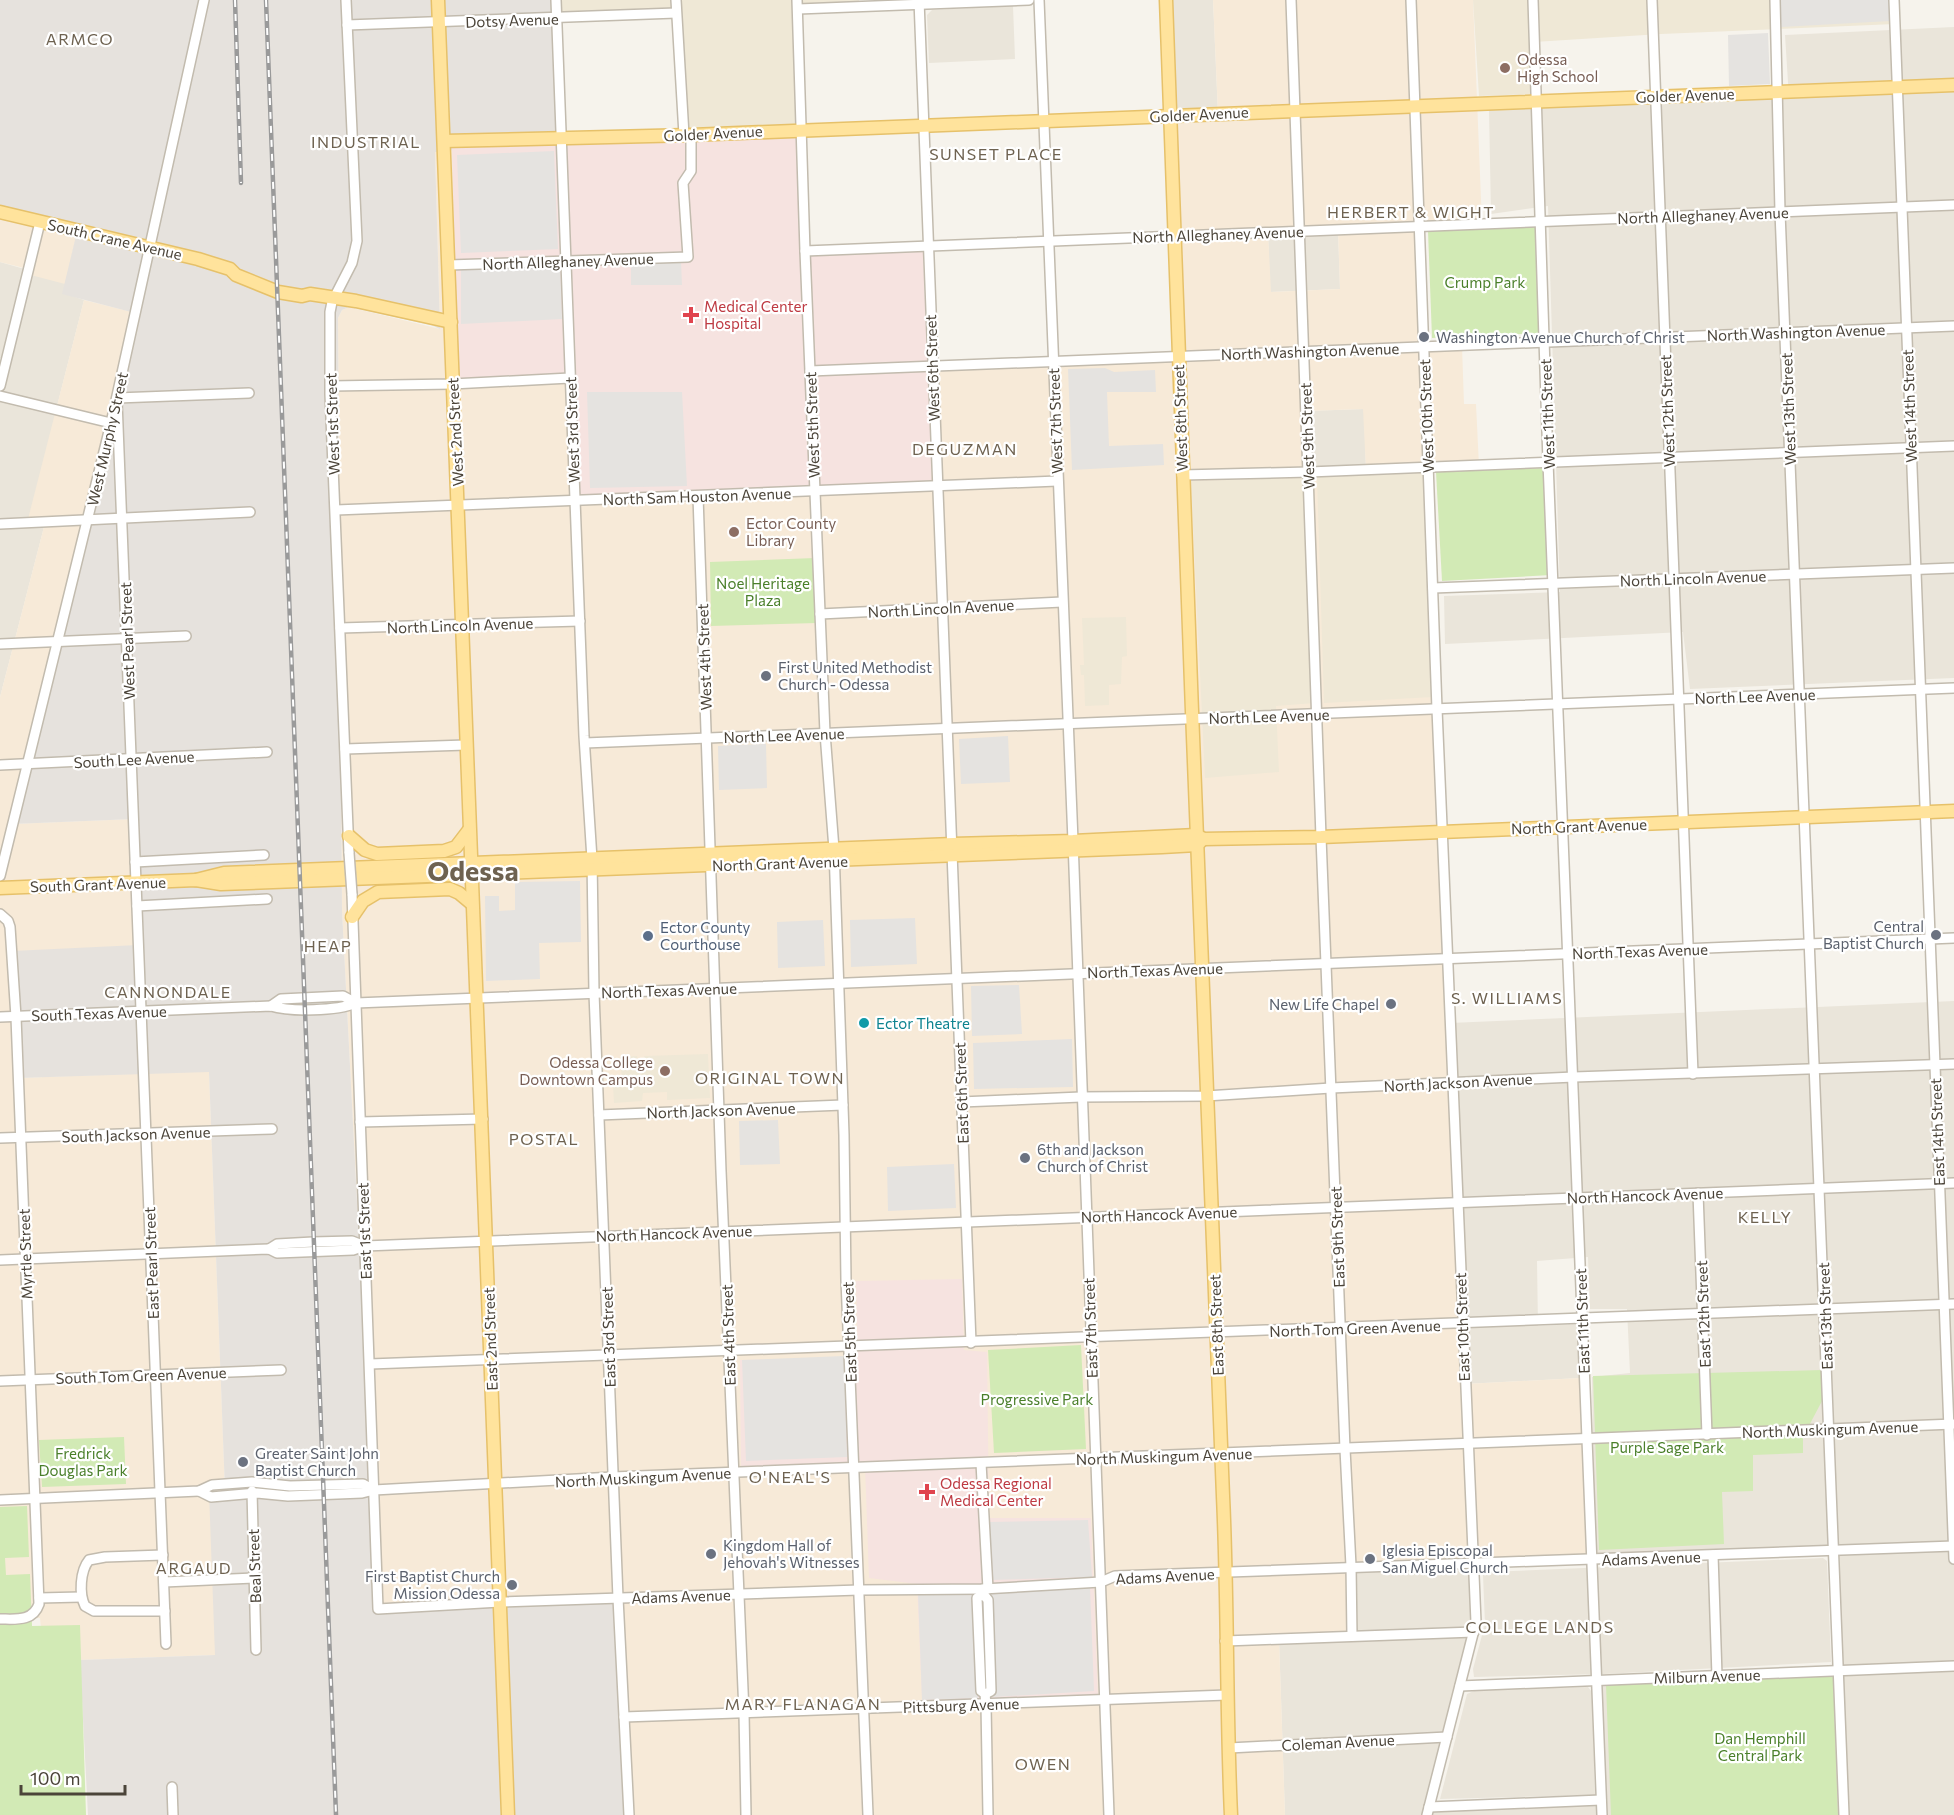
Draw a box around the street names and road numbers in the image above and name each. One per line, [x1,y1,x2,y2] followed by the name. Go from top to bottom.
[465,9,559,31] street label: Dotsy Avenue
[1635,84,1735,106] street label: Golder Avenue
[1149,102,1249,126] street label: Golder Avenue
[663,121,763,145] street label: Golder Avenue
[1617,203,1789,227] street label: North Alleghaney Avenue
[46,215,184,263] street label: South Crane Avenue
[1132,222,1304,246] street label: North Alleghaney Avenue
[482,249,654,273] street label: North Alleghaney Avenue
[921,314,943,422] street label: West 6th Street
[1706,320,1886,344] street label: North Washington Avenue
[1220,339,1400,363] street label: North Washington Avenue
[1898,349,1920,463] street label: West 14th Street
[1777,352,1799,466] street label: West 13th Street
[1656,354,1678,468] street label: West 12th Street
[1536,358,1558,470] street label: West 11th Street
[1415,359,1437,473] street label: West 10th Street
[1169,364,1191,472] street label: West 8th Street
[1044,368,1066,474] street label: West 7th Street
[83,370,131,508] street label: West Murphy Street
[801,371,823,479] street label: West 5th Street
[321,372,343,476] street label: West 1st Street
[443,377,467,487] street label: West 2nd Street
[561,377,583,483] street label: West 3rd Street
[1296,382,1318,490] street label: West 9th Street
[603,484,792,508] street label: North Sam Houston Avenue
[1619,566,1767,590] street label: North Lincoln Avenue
[116,582,138,700] street label: West Pearl Street
[867,595,1015,621] street label: North Lincoln Avenue
[693,603,715,711] street label: West 4th Street
[386,613,534,637] street label: North Lincoln Avenue
[1694,685,1816,707] street label: North Lee Avenue
[1208,705,1330,727] street label: North Lee Avenue
[723,724,845,746] street label: North Lee Avenue
[73,747,195,771] street label: South Lee Avenue
[1511,815,1647,837] street label: North Grant Avenue
[712,852,848,874] street label: North Grant Avenue
[30,873,166,895] street label: South Grant Avenue
[1572,940,1708,962] street label: North Texas Avenue
[1087,959,1223,981] street label: North Texas Avenue
[601,979,737,1001] street label: North Texas Avenue
[31,1002,167,1024] street label: South Texas Avenue
[950,1042,972,1144] street label: East 6th Street
[1383,1069,1533,1095] street label: North Jackson Avenue
[1926,1078,1948,1186] street label: East 14th Street
[646,1098,796,1122] street label: North Jackson Avenue
[61,1122,211,1146] street label: South Jackson Avenue
[353,1182,375,1280] street label: East 1st Street
[1567,1183,1724,1207] street label: North Hancock Avenue
[1326,1186,1348,1288] street label: East 9th Street
[1081,1202,1238,1226] street label: North Hancock Avenue
[140,1206,162,1320] street label: East Pearl Street
[14,1208,36,1300] street label: Myrtle Street
[596,1221,753,1245] street label: North Hancock Avenue
[1692,1260,1714,1368] street label: East 12th Street
[1814,1262,1836,1370] street label: East 13th Street
[1571,1268,1593,1374] street label: East 11th Street
[1451,1272,1473,1382] street label: East 10th Street
[1205,1274,1227,1376] street label: East 8th Street
[1079,1277,1101,1379] street label: East 7th Street
[838,1281,860,1383] street label: East 5th Street
[717,1284,739,1386] street label: East 4th Street
[597,1286,619,1388] street label: East 3rd Street
[479,1287,501,1391] street label: East 2nd Street
[1269,1316,1441,1340] street label: North Tom Green Avenue
[55,1363,227,1387] street label: South Tom Green Avenue
[1742,1417,1919,1441] street label: North Muskingum Avenue
[1076,1444,1253,1468] street label: North Muskingum Avenue
[554,1463,732,1491] street label: North Muskingum Avenue
[244,1528,264,1604] street label: Beal Street
[1601,1547,1701,1569] street label: Adams Avenue
[1115,1564,1215,1588] street label: Adams Avenue
[631,1585,731,1607] street label: Adams Avenue
[1653,1665,1761,1687] street label: Milburn Avenue
[902,1694,1020,1716] street label: Pittsburg Avenue
[1281,1730,1395,1754] street label: Coleman Avenue

